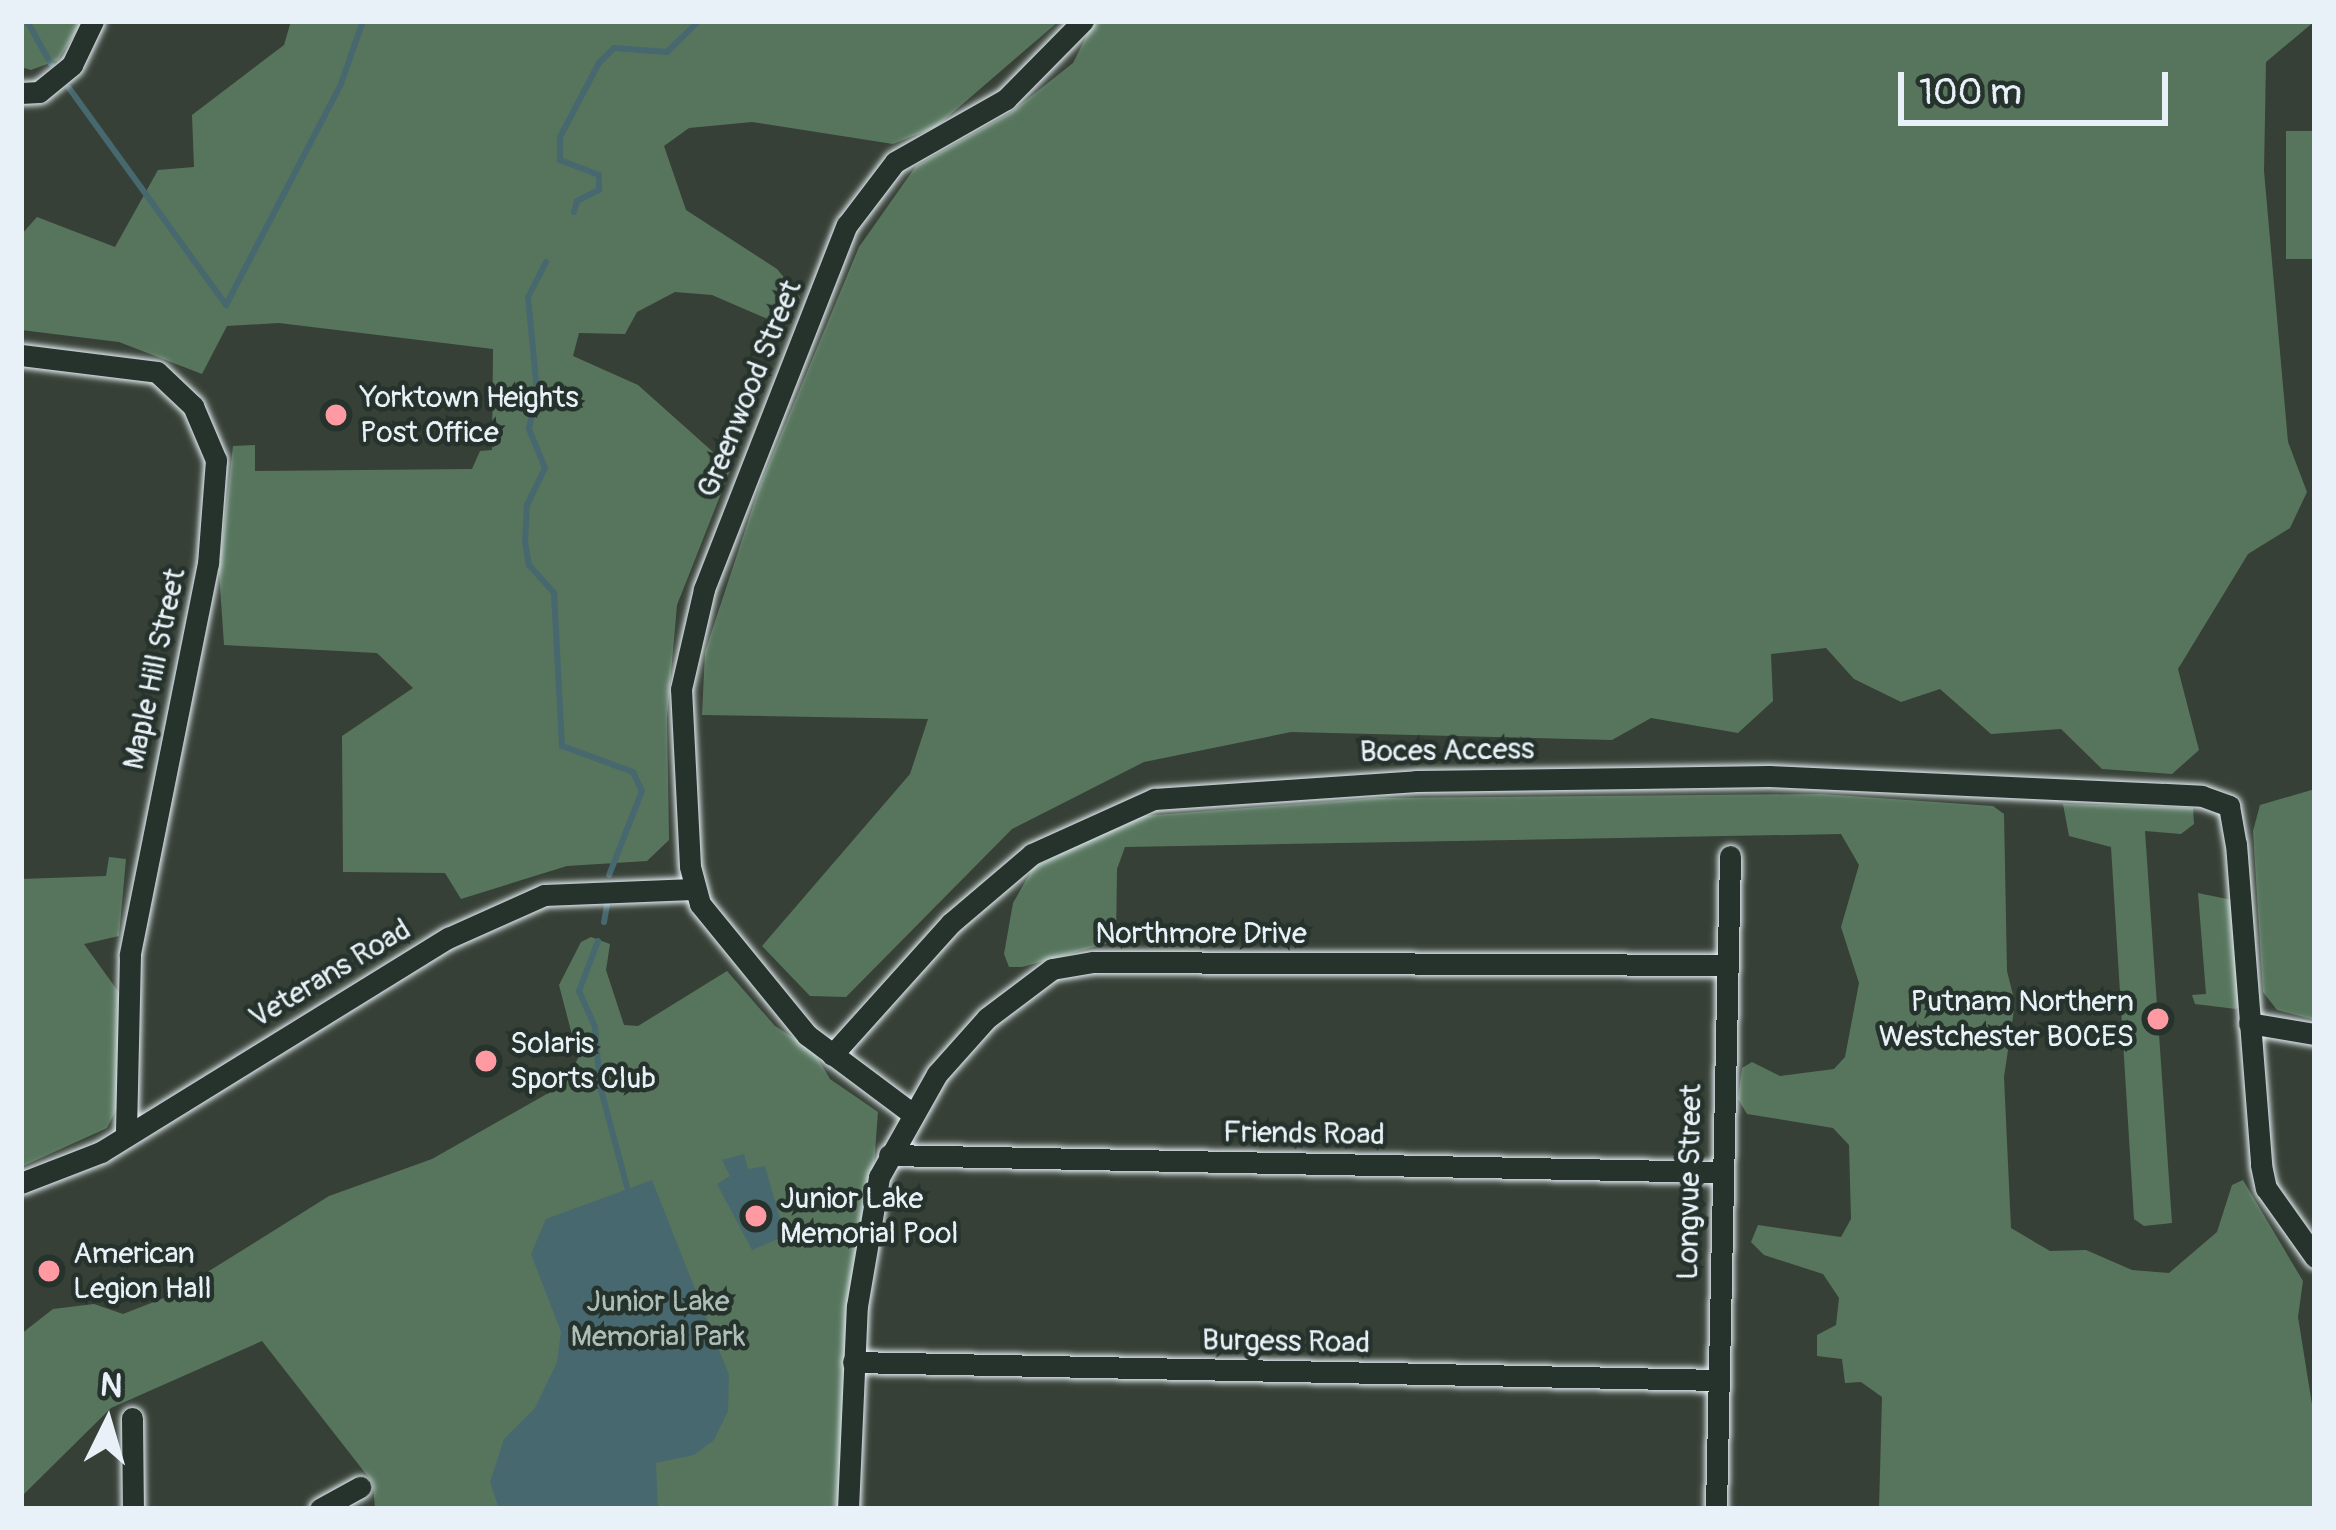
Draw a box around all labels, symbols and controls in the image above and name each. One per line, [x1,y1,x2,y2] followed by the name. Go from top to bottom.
[1904,48,2174,122] scale bar
[1919,70,2022,115] text: 100 m
[690,275,810,503] street label: Greenwood Street
[360,380,579,450] place label: Yorktown Heights Post Office
[323,402,349,428] marker: Yorktown Heights Post Office
[116,565,194,773] street label: Maple Hill Street
[1359,731,1535,771] street label: Boces Access
[243,912,417,1036] street label: Veterans Road
[1095,916,1307,952] street label: Northmore Drive
[1879,984,2134,1054] place label: Putnam Northern Westchester BOCES
[2145,1006,2171,1032] marker: Putnam Northern Westchester BOCES
[510,1026,656,1096] place label: Solaris Sports Club
[473,1048,499,1074] marker: Solaris Sports Club
[1670,1084,1710,1280] street label: Longvue Street
[1223,1115,1385,1153] street label: Friends Road
[780,1181,958,1252] place label: Junior Lake Memorial Pool
[743,1203,769,1229] marker: Junior Lake Memorial Pool
[73,1236,212,1306] place label: American Legion Hall
[36,1258,62,1284] marker: American Legion Hall
[570,1284,746,1354] park label: Junior Lake Memorial Park
[1202,1323,1370,1361] street label: Burgess Road
[48,1362,168,1482] north arrow
[98,1364,124,1407] text: N

